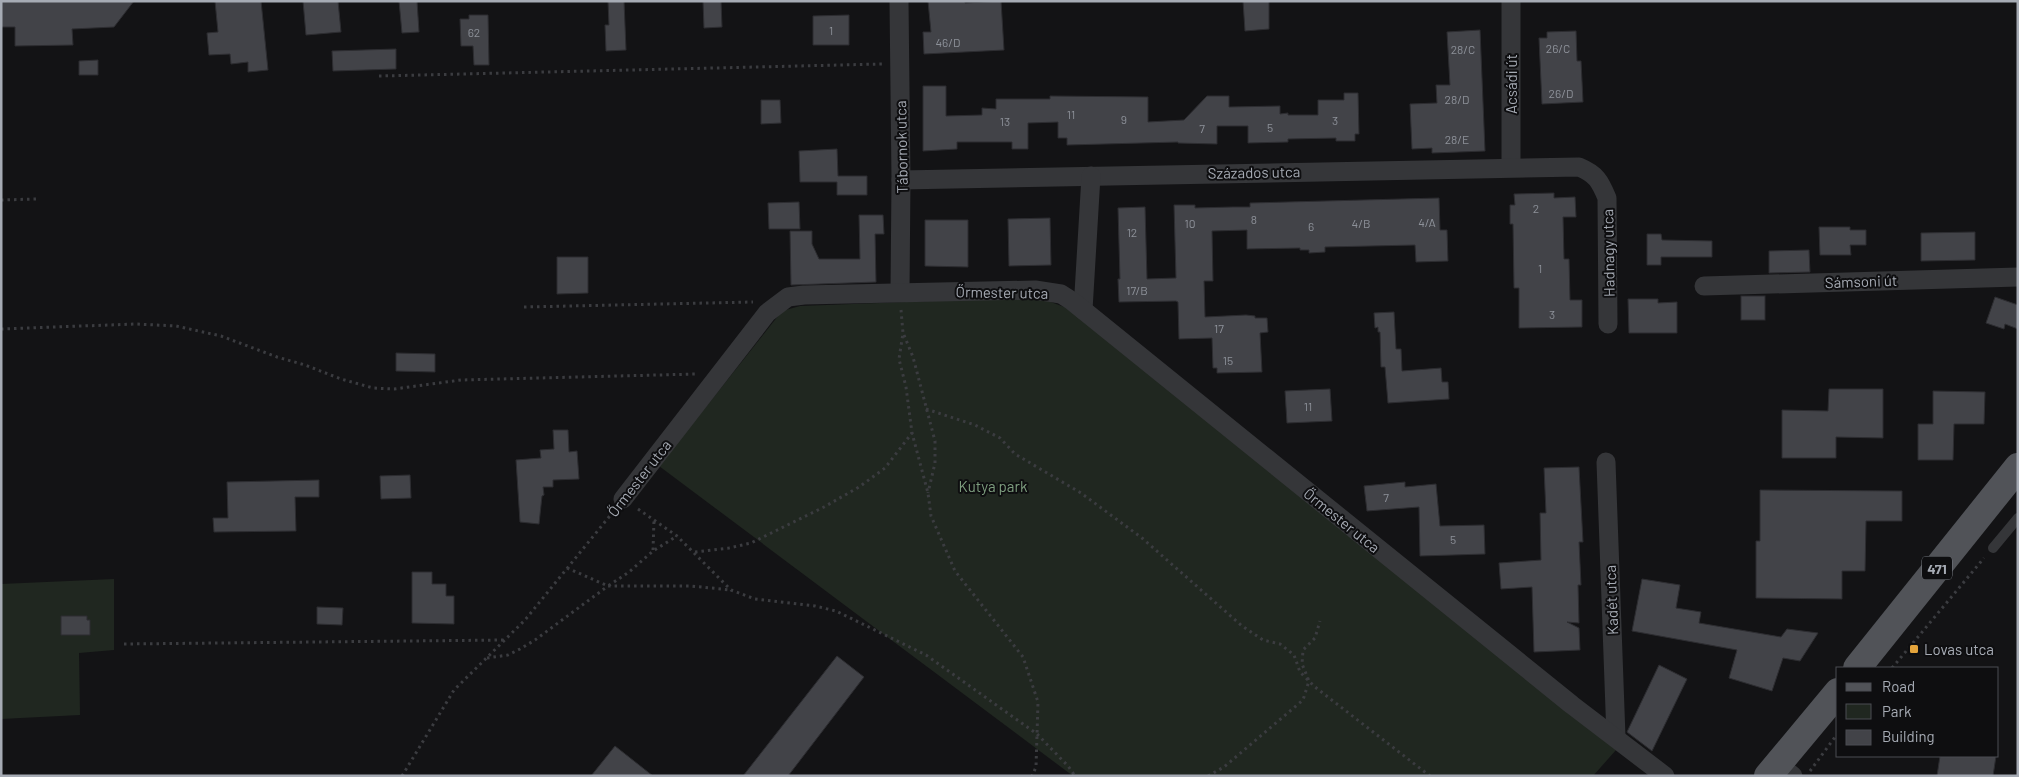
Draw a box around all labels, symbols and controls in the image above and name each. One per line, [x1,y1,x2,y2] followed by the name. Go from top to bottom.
[829,23,833,37] house number: 1
[468,25,480,39] house number: 62
[935,35,961,49] house number: 46/D
[1546,41,1570,55] house number: 26/C
[1451,42,1475,56] house number: 28/C
[1502,54,1520,114] street label: Acsádi út
[1549,86,1573,100] house number: 26/D
[1445,92,1469,106] house number: 28/D
[891,100,911,194] street label: Tábornok utca
[1067,107,1075,121] house number: 11
[1121,112,1127,126] house number: 9
[1332,113,1338,127] house number: 3
[1000,114,1010,128] house number: 13
[1267,120,1273,134] house number: 5
[1199,121,1205,135] house number: 7
[1445,132,1469,146] house number: 28/E
[1207,162,1301,182] street label: Százados utca
[1533,201,1539,215] house number: 2
[1598,209,1618,297] street label: Hadnagy utca
[1251,212,1257,226] house number: 8
[1418,215,1436,229] house number: 4/A
[1185,216,1195,230] house number: 10
[1352,216,1370,230] house number: 4/B
[1308,219,1314,233] house number: 6
[1127,225,1137,239] house number: 12
[1538,261,1542,275] house number: 1
[1824,271,1898,291] street label: Sámsoni út
[956,282,1048,302] street label: Őrmester utca
[1126,283,1148,297] house number: 17/B
[1549,307,1555,321] house number: 3
[1214,321,1224,335] house number: 17
[1223,353,1233,367] house number: 15
[1304,399,1312,413] house number: 11
[603,436,675,520] street label: Őrmester utca
[958,477,1028,495] park label: Kutya park
[1300,484,1384,556] street label: Őrmester utca
[1383,490,1389,504] house number: 7
[1450,532,1456,546] house number: 5
[1922,556,1952,580] road number: 471
[1601,565,1621,635] street label: Kadét utca
[1924,640,1994,658] place label: Lovas utca
[1908,643,1920,655] marker: Lovas utca
[1836,667,1999,757] legend
[1882,677,1915,695] text: Road
[1882,702,1912,720] text: Park
[1882,727,1935,745] text: Building

